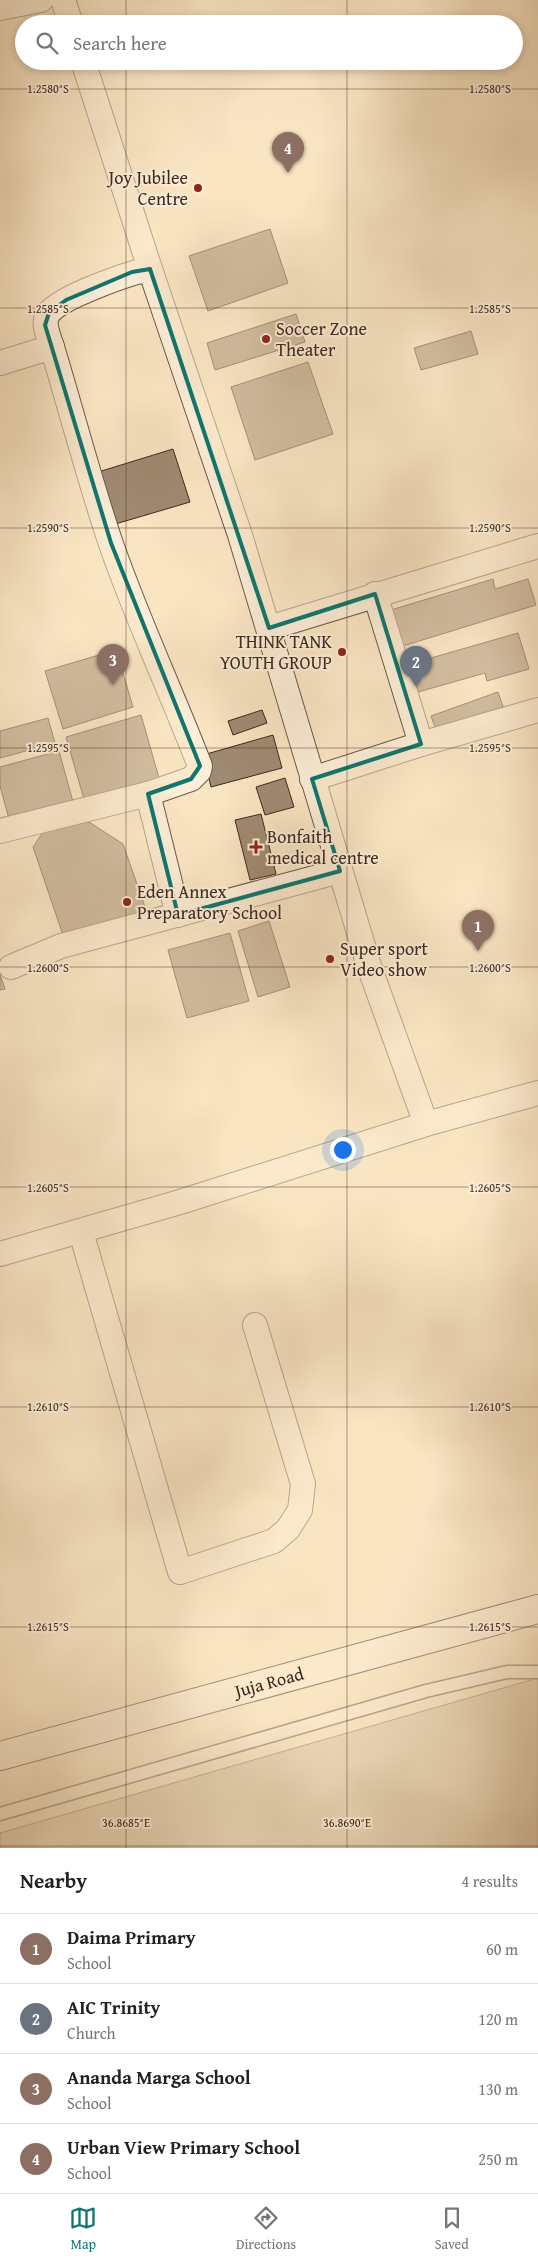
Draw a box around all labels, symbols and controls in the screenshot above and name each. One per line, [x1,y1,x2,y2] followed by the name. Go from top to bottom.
[15,15,523,70] search box
[33,29,61,57] icon: search
[73,29,167,57] text: Search here
[27,80,69,97] text: 1.2580°S
[469,80,511,97] text: 1.2580°S
[272,132,304,173] pin: 4
[106,164,188,212] place label: Joy Jubilee Centre
[192,182,204,194] marker: Joy Jubilee Centre
[27,300,69,317] text: 1.2585°S
[469,300,511,317] text: 1.2585°S
[276,315,367,363] place label: Soccer Zone Theater
[260,333,272,345] marker: Soccer Zone Theater
[27,519,69,536] text: 1.2590°S
[469,519,511,536] text: 1.2590°S
[220,628,332,676] place label: THINK TANK YOUTH GROUP
[97,644,129,685] pin: 3
[336,646,348,658] marker: THINK TANK YOUTH GROUP
[400,646,432,687] pin: 2
[27,739,69,756] text: 1.2595°S
[469,739,511,756] text: 1.2595°S
[267,823,379,871] place label: Bonfaith medical centre
[249,840,263,854] marker: Bonfaith medical centre
[137,878,282,926] place label: Eden Annex Preparatory School
[121,896,133,908] marker: Eden Annex Preparatory School
[462,910,494,951] pin: 1
[340,935,429,983] place label: Super sport Video show
[324,953,336,965] marker: Super sport Video show
[27,959,69,976] text: 1.2600°S
[469,959,511,976] text: 1.2600°S
[330,1137,356,1163] your location
[27,1179,69,1196] text: 1.2605°S
[469,1179,511,1196] text: 1.2605°S
[27,1398,69,1415] text: 1.2610°S
[469,1398,511,1415] text: 1.2610°S
[27,1618,69,1635] text: 1.2615°S
[469,1618,511,1635] text: 1.2615°S
[230,1660,307,1705] street label: Juja Road
[102,1814,150,1831] text: 36.8685°E
[323,1814,371,1831] text: 36.8690°E
[20,1865,87,1896] text: Nearby
[461,1869,518,1893] text: 4 results
[67,1923,195,1951] text: Daima Primary
[32,1937,40,1961] text: 1
[486,1937,518,1961] text: 60 m
[67,1951,111,1975] text: School
[67,1993,160,2021] text: AIC Trinity
[32,2007,40,2031] text: 2
[478,2007,518,2031] text: 120 m
[67,2021,116,2045] text: Church
[67,2063,251,2091] text: Ananda Marga School
[32,2077,40,2101] text: 3
[478,2077,518,2101] text: 130 m
[67,2091,111,2115] text: School
[67,2133,300,2161] text: Urban View Primary School
[32,2147,40,2171] text: 4
[478,2147,518,2171] text: 250 m
[67,2161,111,2185] text: School
[69,2204,97,2254] tab: Map
[236,2204,296,2254] tab: Directions
[435,2204,469,2254] tab: Saved

